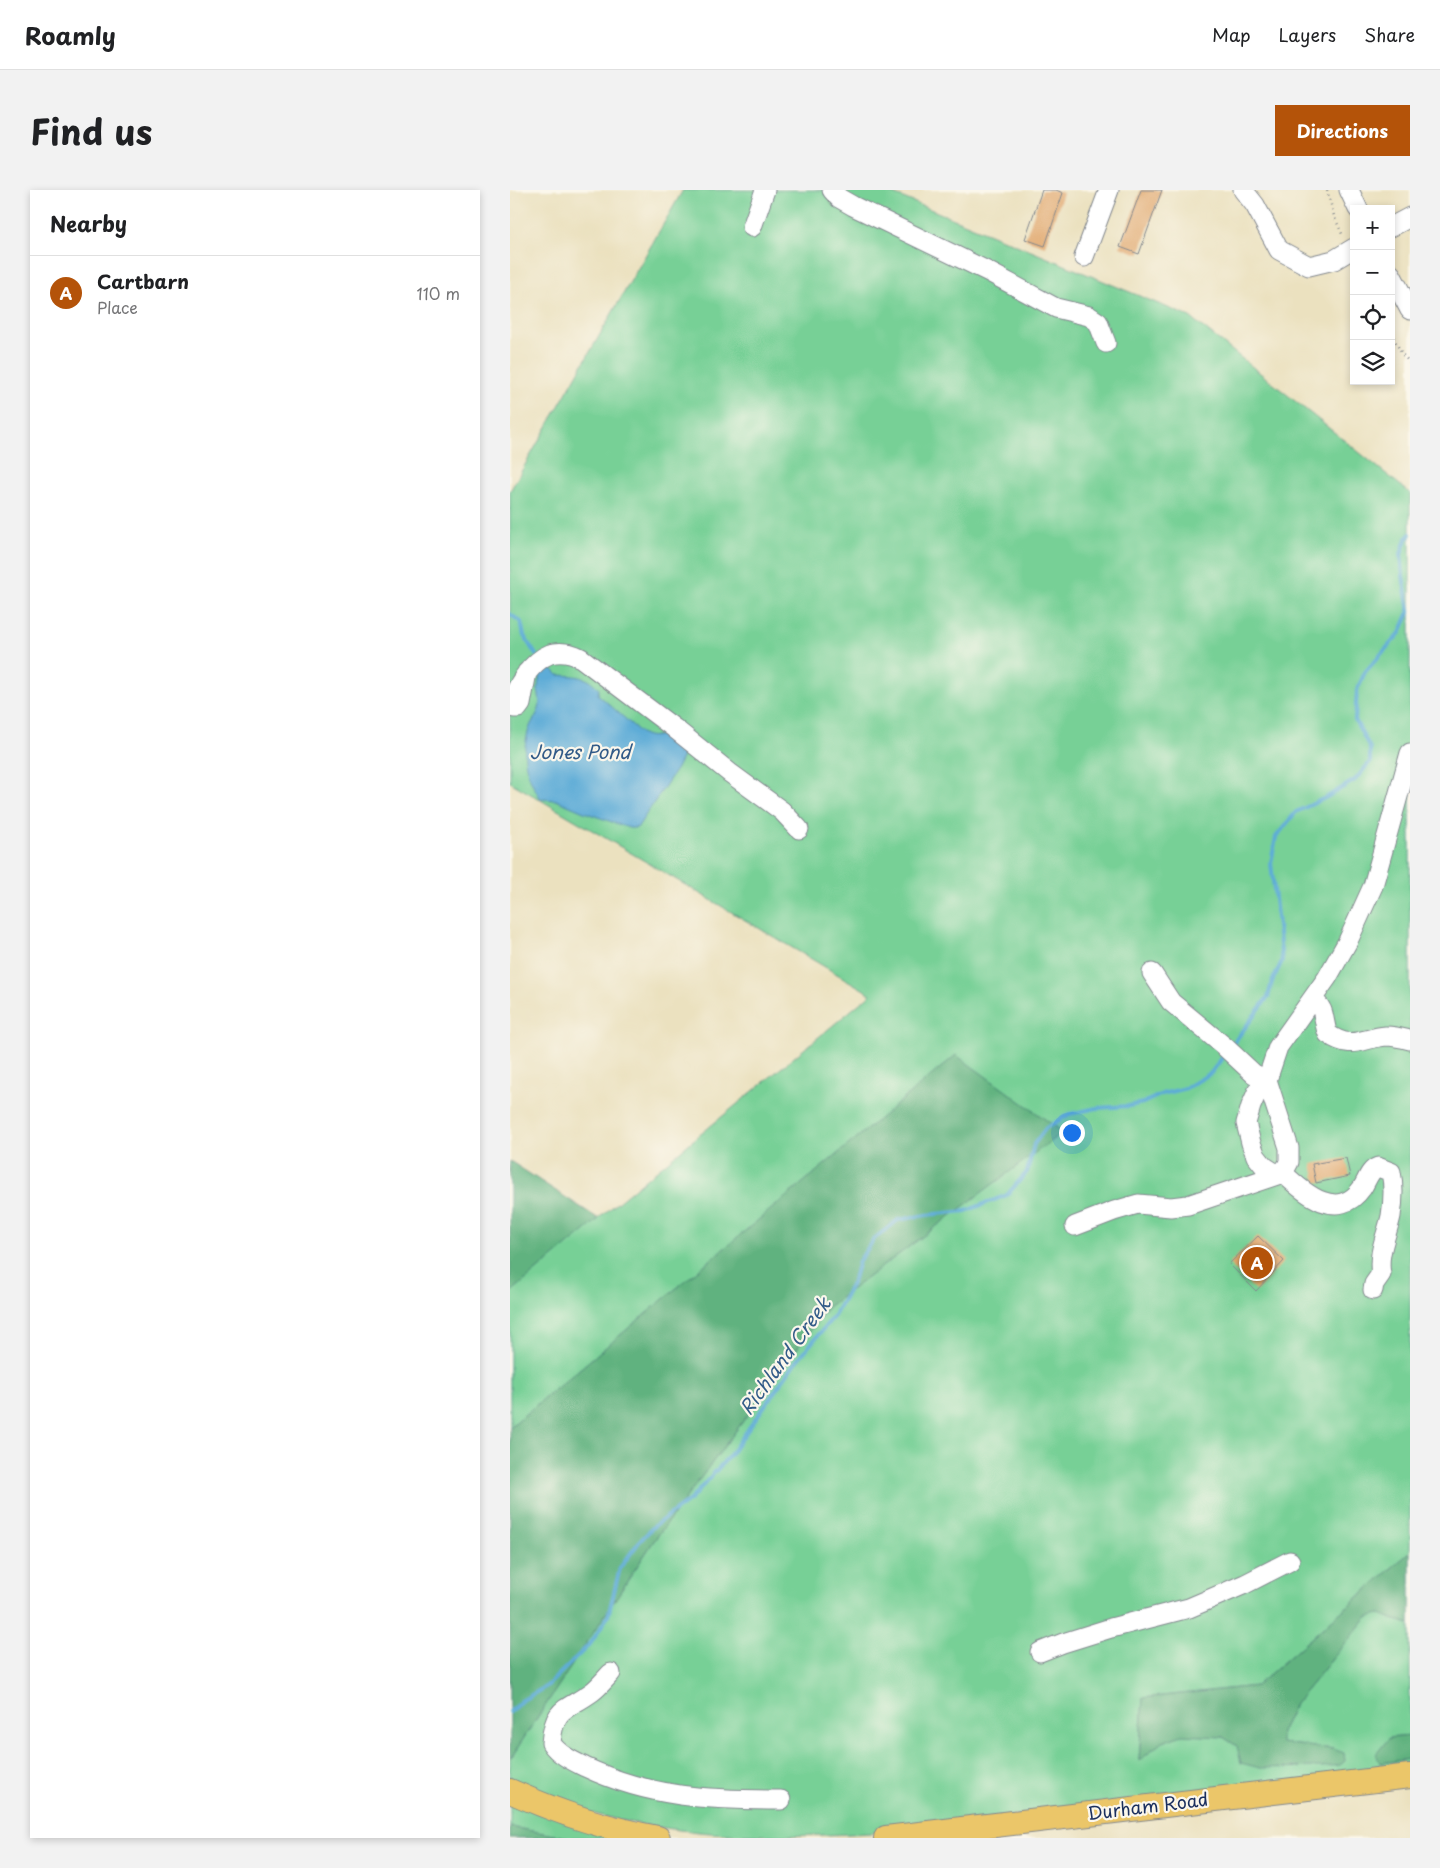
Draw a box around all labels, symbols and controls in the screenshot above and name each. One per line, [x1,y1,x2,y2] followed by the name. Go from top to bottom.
[25,17,116,53] text: Roamly
[1212,21,1251,48] text: Map
[1279,21,1336,48] text: Layers
[1364,21,1415,48] text: Share
[30,104,152,157] text: Find us
[1275,105,1410,156] button: Directions
[1350,205,1395,385] map controls
[1350,205,1395,250] button: +
[50,207,127,239] text: Nearby
[1350,250,1395,295] button: −
[97,267,189,295] text: Cartbarn
[60,281,72,305] text: A
[417,281,460,305] text: 110 m
[97,295,138,319] text: Place
[1350,295,1395,340] button: locate
[1350,340,1395,385] button: layers
[529,737,633,765] water label: Jones Pond
[1059,1120,1085,1146] your location
[1241,1244,1273,1282] pin: A
[732,1290,837,1420] water label: Richland Creek
[1086,1785,1210,1826] street label: Durham Road

